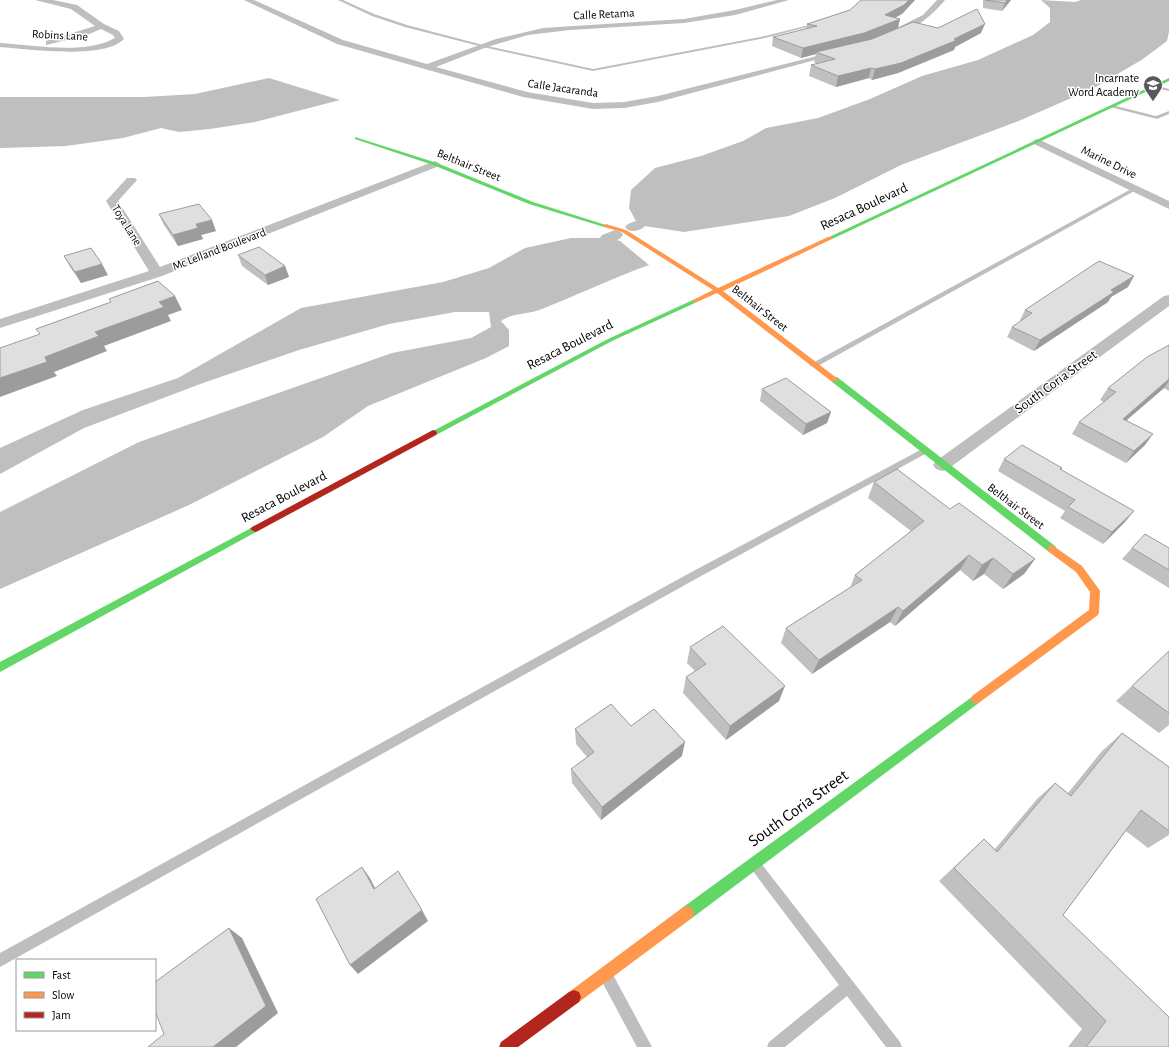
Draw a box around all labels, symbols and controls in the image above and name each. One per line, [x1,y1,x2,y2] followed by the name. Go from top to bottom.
[573,6,635,22] street label: Calle Retama
[32,28,88,42] street label: Robins Lane
[1068,72,1139,99] place label: Incarnate Word Academy
[1142,74,1164,102] school or university icon: Incarnate Word Academy
[527,77,600,99] street label: Calle Jacaranda
[1079,143,1139,181] street label: Marine Drive
[435,147,503,183] street label: Belthair Street
[818,181,910,233] street label: Resaca Boulevard
[109,203,144,248] street label: Toya Lane
[171,226,267,272] street label: Mc Lelland Boulevard
[730,283,790,334] street label: Belthair Street
[525,317,615,373] street label: Resaca Boulevard
[1012,347,1100,416] street label: South Coria Street
[239,469,329,525] street label: Resaca Boulevard
[985,481,1047,531] street label: Belthair Street
[745,766,851,850] street label: South Coria Street
[16,959,156,1031] legend
[52,969,71,981] text: Fast
[52,989,74,1001] text: Slow
[52,1009,71,1021] text: Jam

